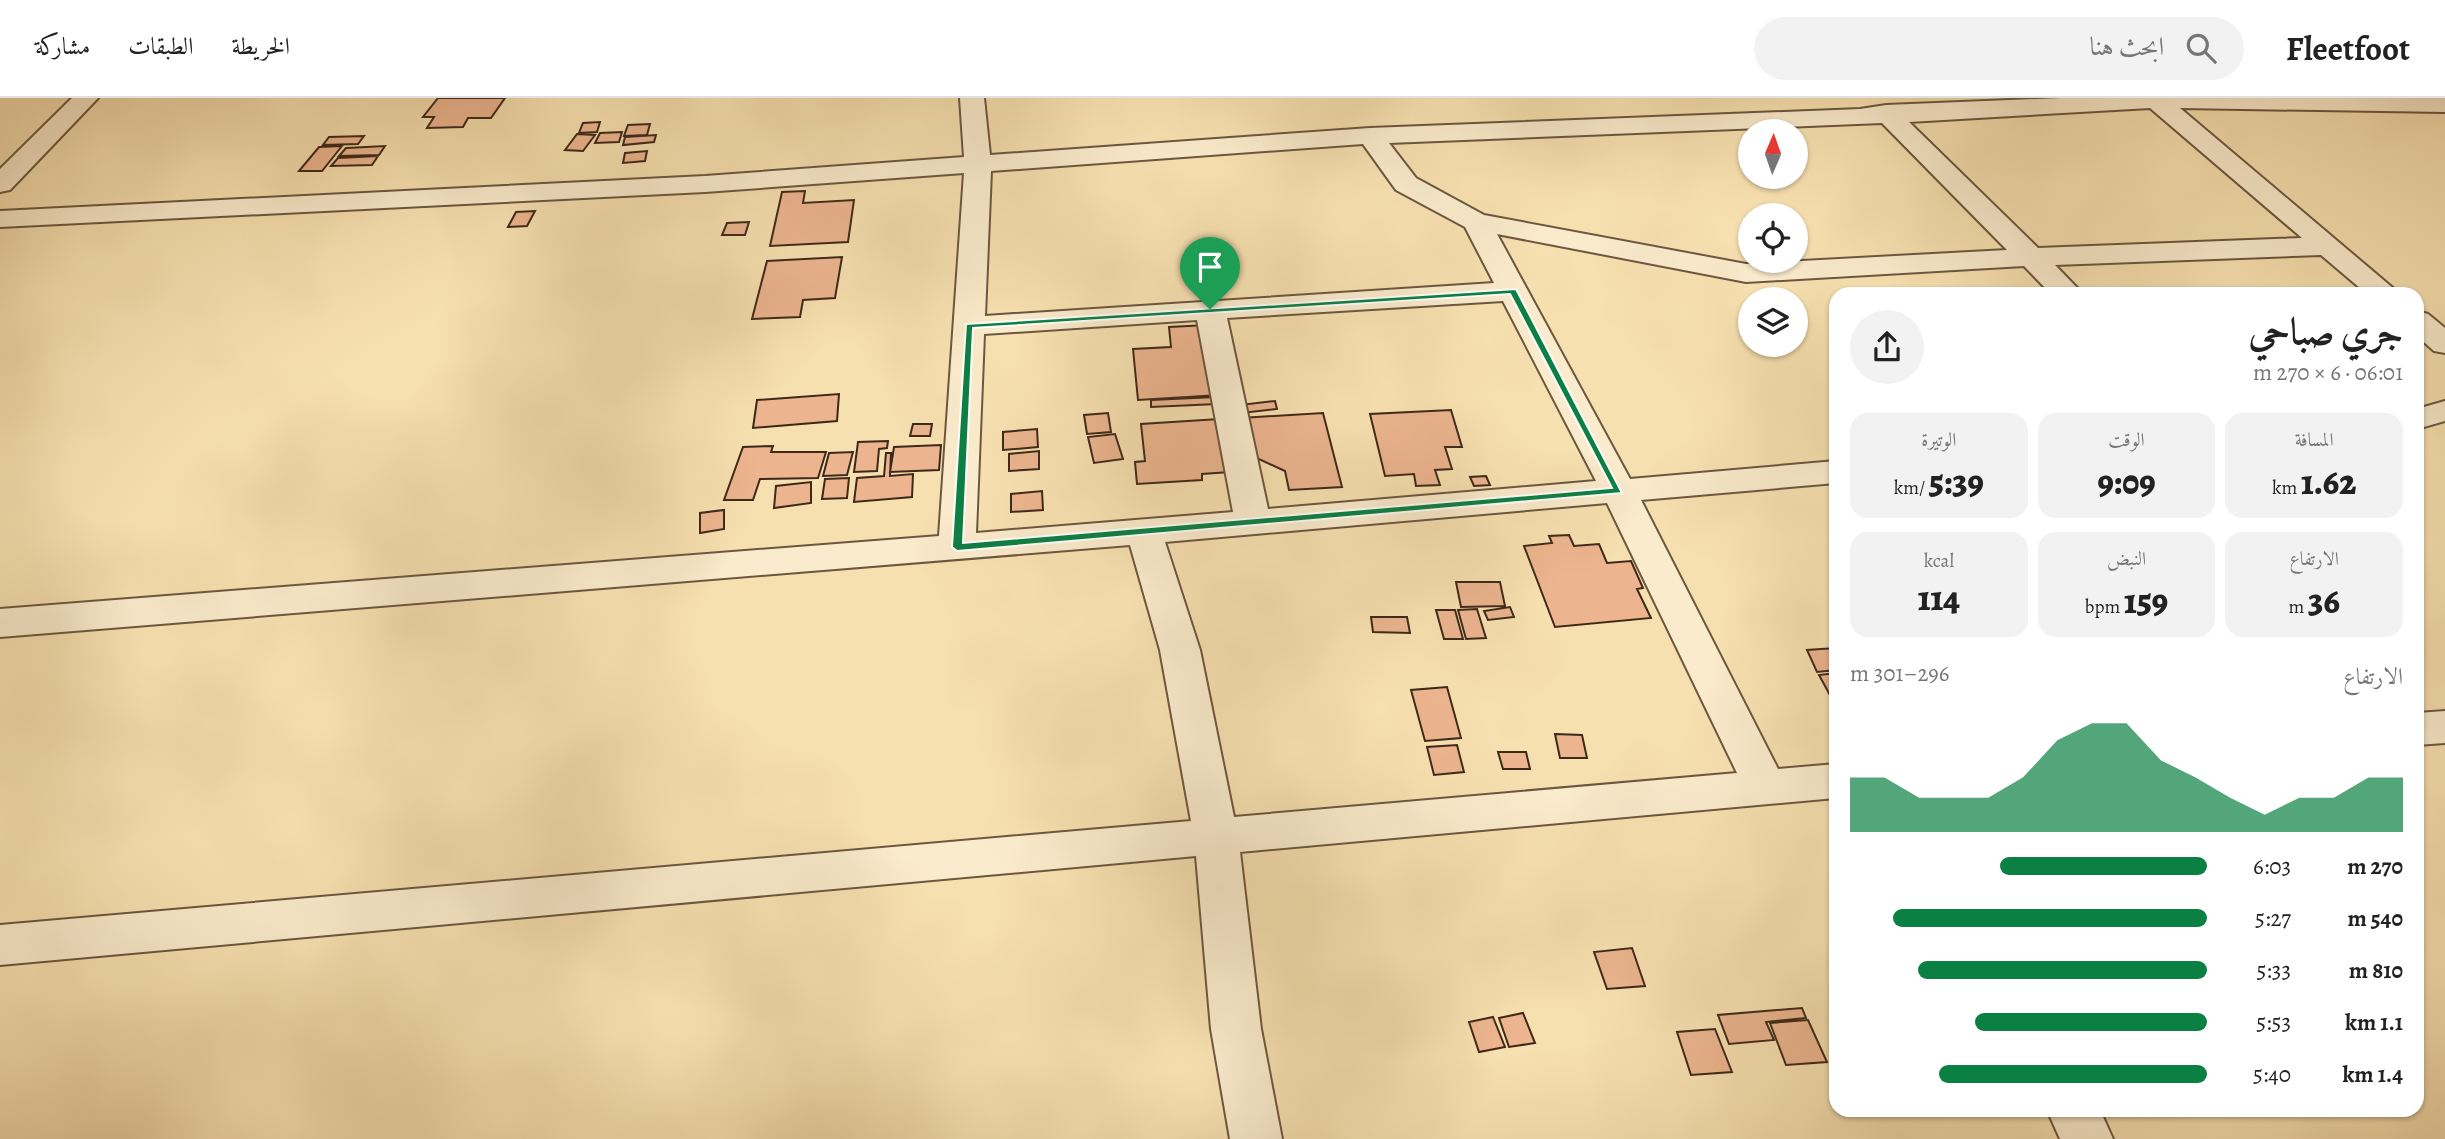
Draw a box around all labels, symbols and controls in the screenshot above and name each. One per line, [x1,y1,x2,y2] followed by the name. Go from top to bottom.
[1754,17,2244,80] search box
[2286,26,2410,71] text: Fleetfoot
[2090,29,2164,64] text: ابحث هنا
[2182,29,2220,67] icon: search
[35,30,90,62] text: مشاركة
[128,30,194,62] text: الطبقات
[232,30,290,62] text: الخريطة
[1738,119,1808,189] north arrow
[1738,119,1808,357] map controls
[1738,203,1808,273] button: locate
[1180,237,1240,309] pin
[1191,248,1229,286] icon: arrive
[1738,287,1808,357] button: layers
[2249,305,2403,357] text: جري صباحي
[1850,310,1924,384] button: share
[2253,357,2403,388] text: 06:01 · 6 × 270 m
[1921,427,1956,453] text: الوتيرة
[2108,427,2145,453] text: الوقت
[2295,427,2334,453] text: المسافة
[1929,458,1984,506] text: 5:39
[2097,458,2156,506] text: 9:09
[2301,458,2356,506] text: 1.62
[1894,475,1929,501] text: /km
[2272,475,2301,501] text: km
[2107,546,2146,572] text: النبض
[2290,546,2339,572] text: الارتفاع
[1924,548,1954,574] text: kcal
[1918,574,1960,622] text: 114
[2124,577,2168,625] text: 159
[2308,577,2340,625] text: 36
[2085,594,2124,620] text: bpm
[2288,594,2308,620] text: m
[1850,658,1949,689] text: 296–301 m
[2343,661,2403,692] text: الارتفاع
[2253,851,2291,882] text: 6:03
[2347,851,2403,882] text: 270 m
[2255,903,2291,934] text: 5:27
[2348,903,2403,934] text: 540 m
[2256,955,2291,986] text: 5:33
[2349,955,2403,986] text: 810 m
[2256,1007,2291,1038] text: 5:53
[2345,1007,2403,1038] text: 1.1 km
[2253,1059,2291,1090] text: 5:40
[2342,1059,2403,1090] text: 1.4 km

